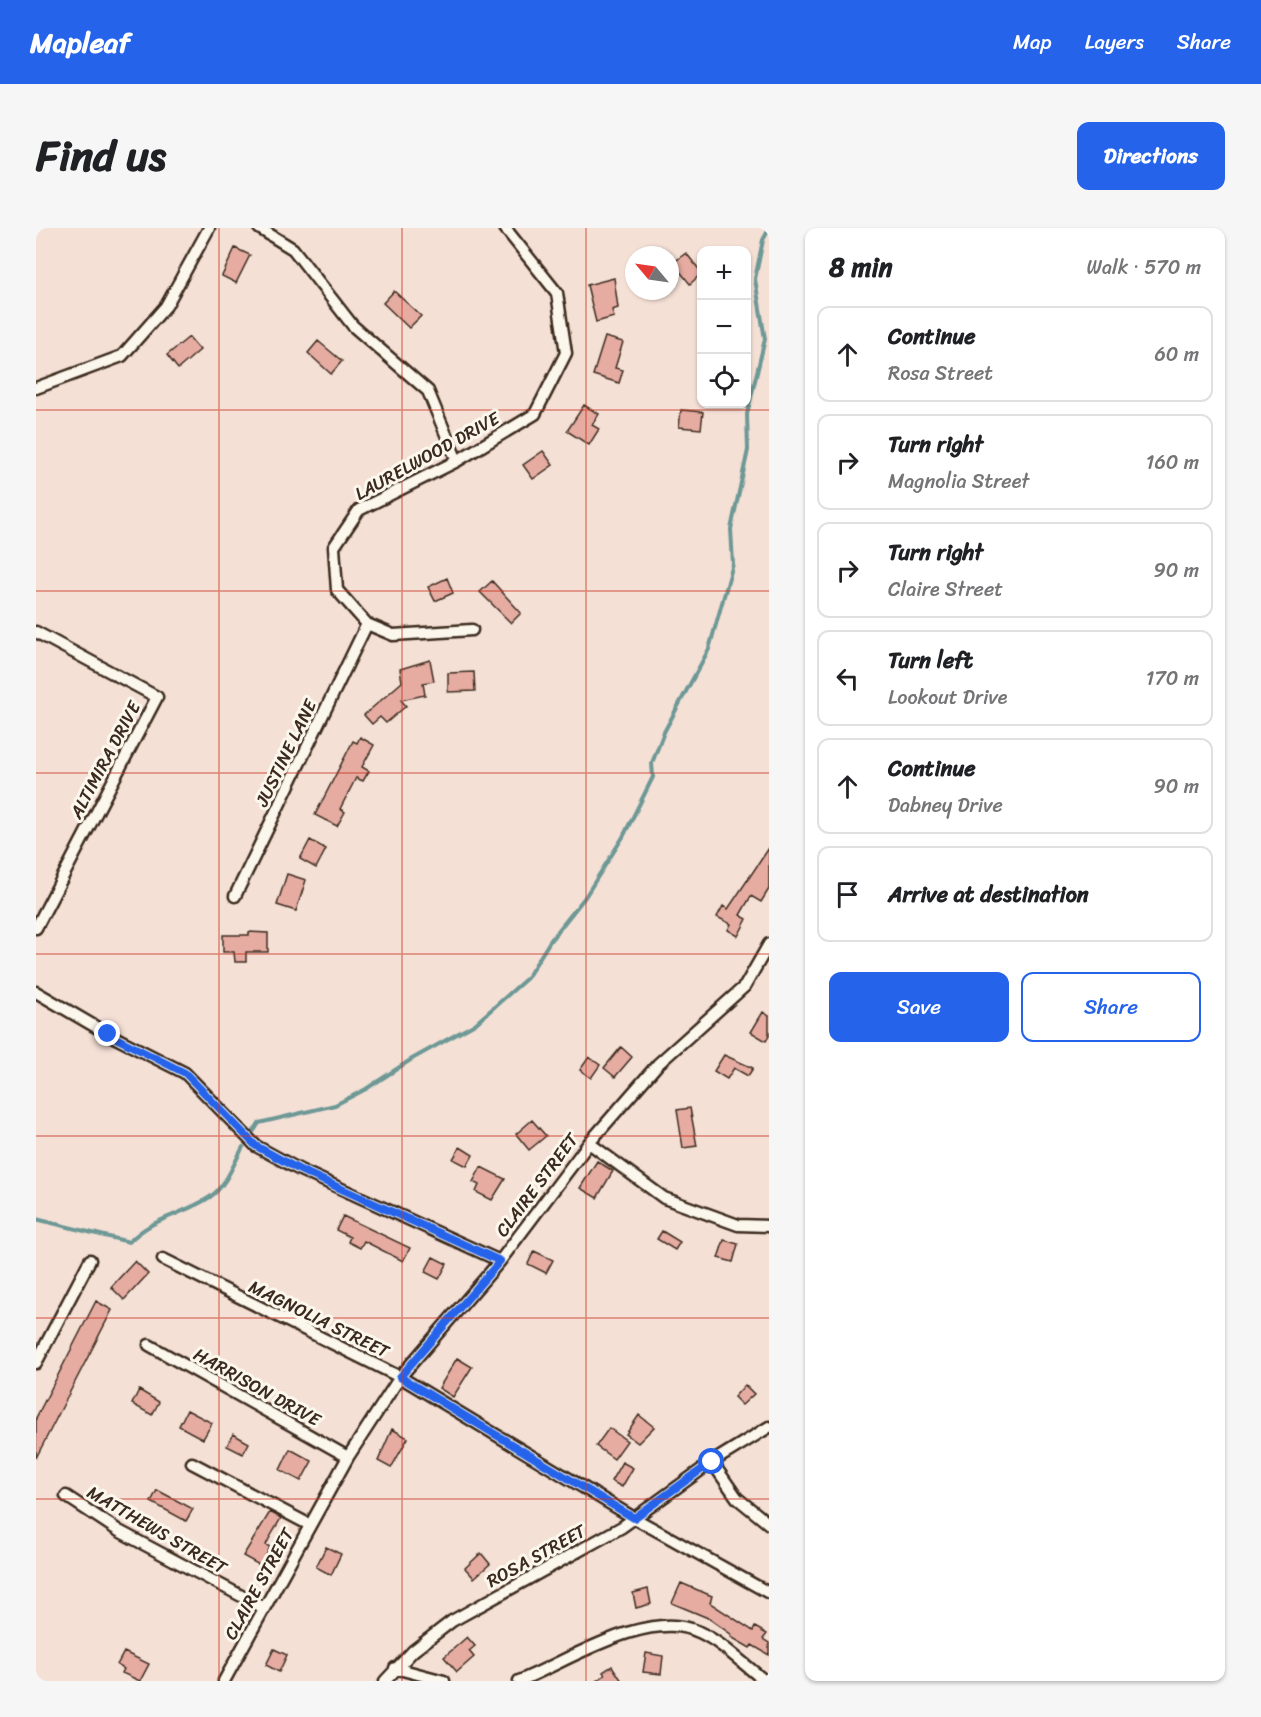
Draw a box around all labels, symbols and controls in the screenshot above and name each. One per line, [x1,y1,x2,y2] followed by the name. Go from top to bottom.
[30,18,130,67] text: Mapleaf
[1013,23,1052,61] text: Map
[1085,23,1144,61] text: Layers
[1177,23,1231,61] text: Share
[36,119,166,193] text: Find us
[1077,122,1225,190] button: Directions
[829,244,893,290] text: 8 min
[625,246,679,300] north arrow
[697,246,751,408] map controls
[697,246,751,300] button: +
[1087,250,1201,285] text: Walk · 570 m
[697,300,751,354] button: −
[888,317,976,356] text: Continue
[1154,337,1199,372] text: 60 m
[831,338,864,371] icon: ahead
[697,354,751,408] button: locate
[888,356,993,391] text: Rosa Street
[349,402,506,509] street label: LAURELWOOD DRIVE
[888,425,983,464] text: Turn right
[1146,445,1199,480] text: 160 m
[831,446,864,479] icon: right
[888,464,1029,499] text: Magnolia Street
[888,533,983,572] text: Turn right
[1154,553,1199,588] text: 90 m
[831,554,864,587] icon: right
[888,572,1003,607] text: Claire Street
[888,641,973,680] text: Turn left
[1146,661,1199,696] text: 170 m
[831,662,864,695] icon: left
[888,680,1007,715] text: Lookout Drive
[246,693,326,813] street label: JUSTINE LANE
[60,694,150,826] street label: ALTIMIRA DRIVE
[888,749,976,788] text: Continue
[1154,769,1199,804] text: 90 m
[831,770,864,803] icon: ahead
[888,788,1003,823] text: Dabney Drive
[888,875,1089,914] text: Arrive at destination
[831,878,864,911] icon: arrive
[829,972,1009,1042] button: Save
[1021,972,1201,1042] button: Share
[94,1020,120,1046] route end
[487,1125,588,1244] street label: CLAIRE STREET
[243,1271,396,1368] street label: MAGNOLIA STREET
[187,1339,328,1436] street label: HARRISON DRIVE
[698,1448,724,1474] route start
[81,1477,234,1584] street label: MATTHEWS STREET
[480,1515,593,1597] street label: ROSA STREET
[215,1521,303,1646] street label: CLAIRE STREET

